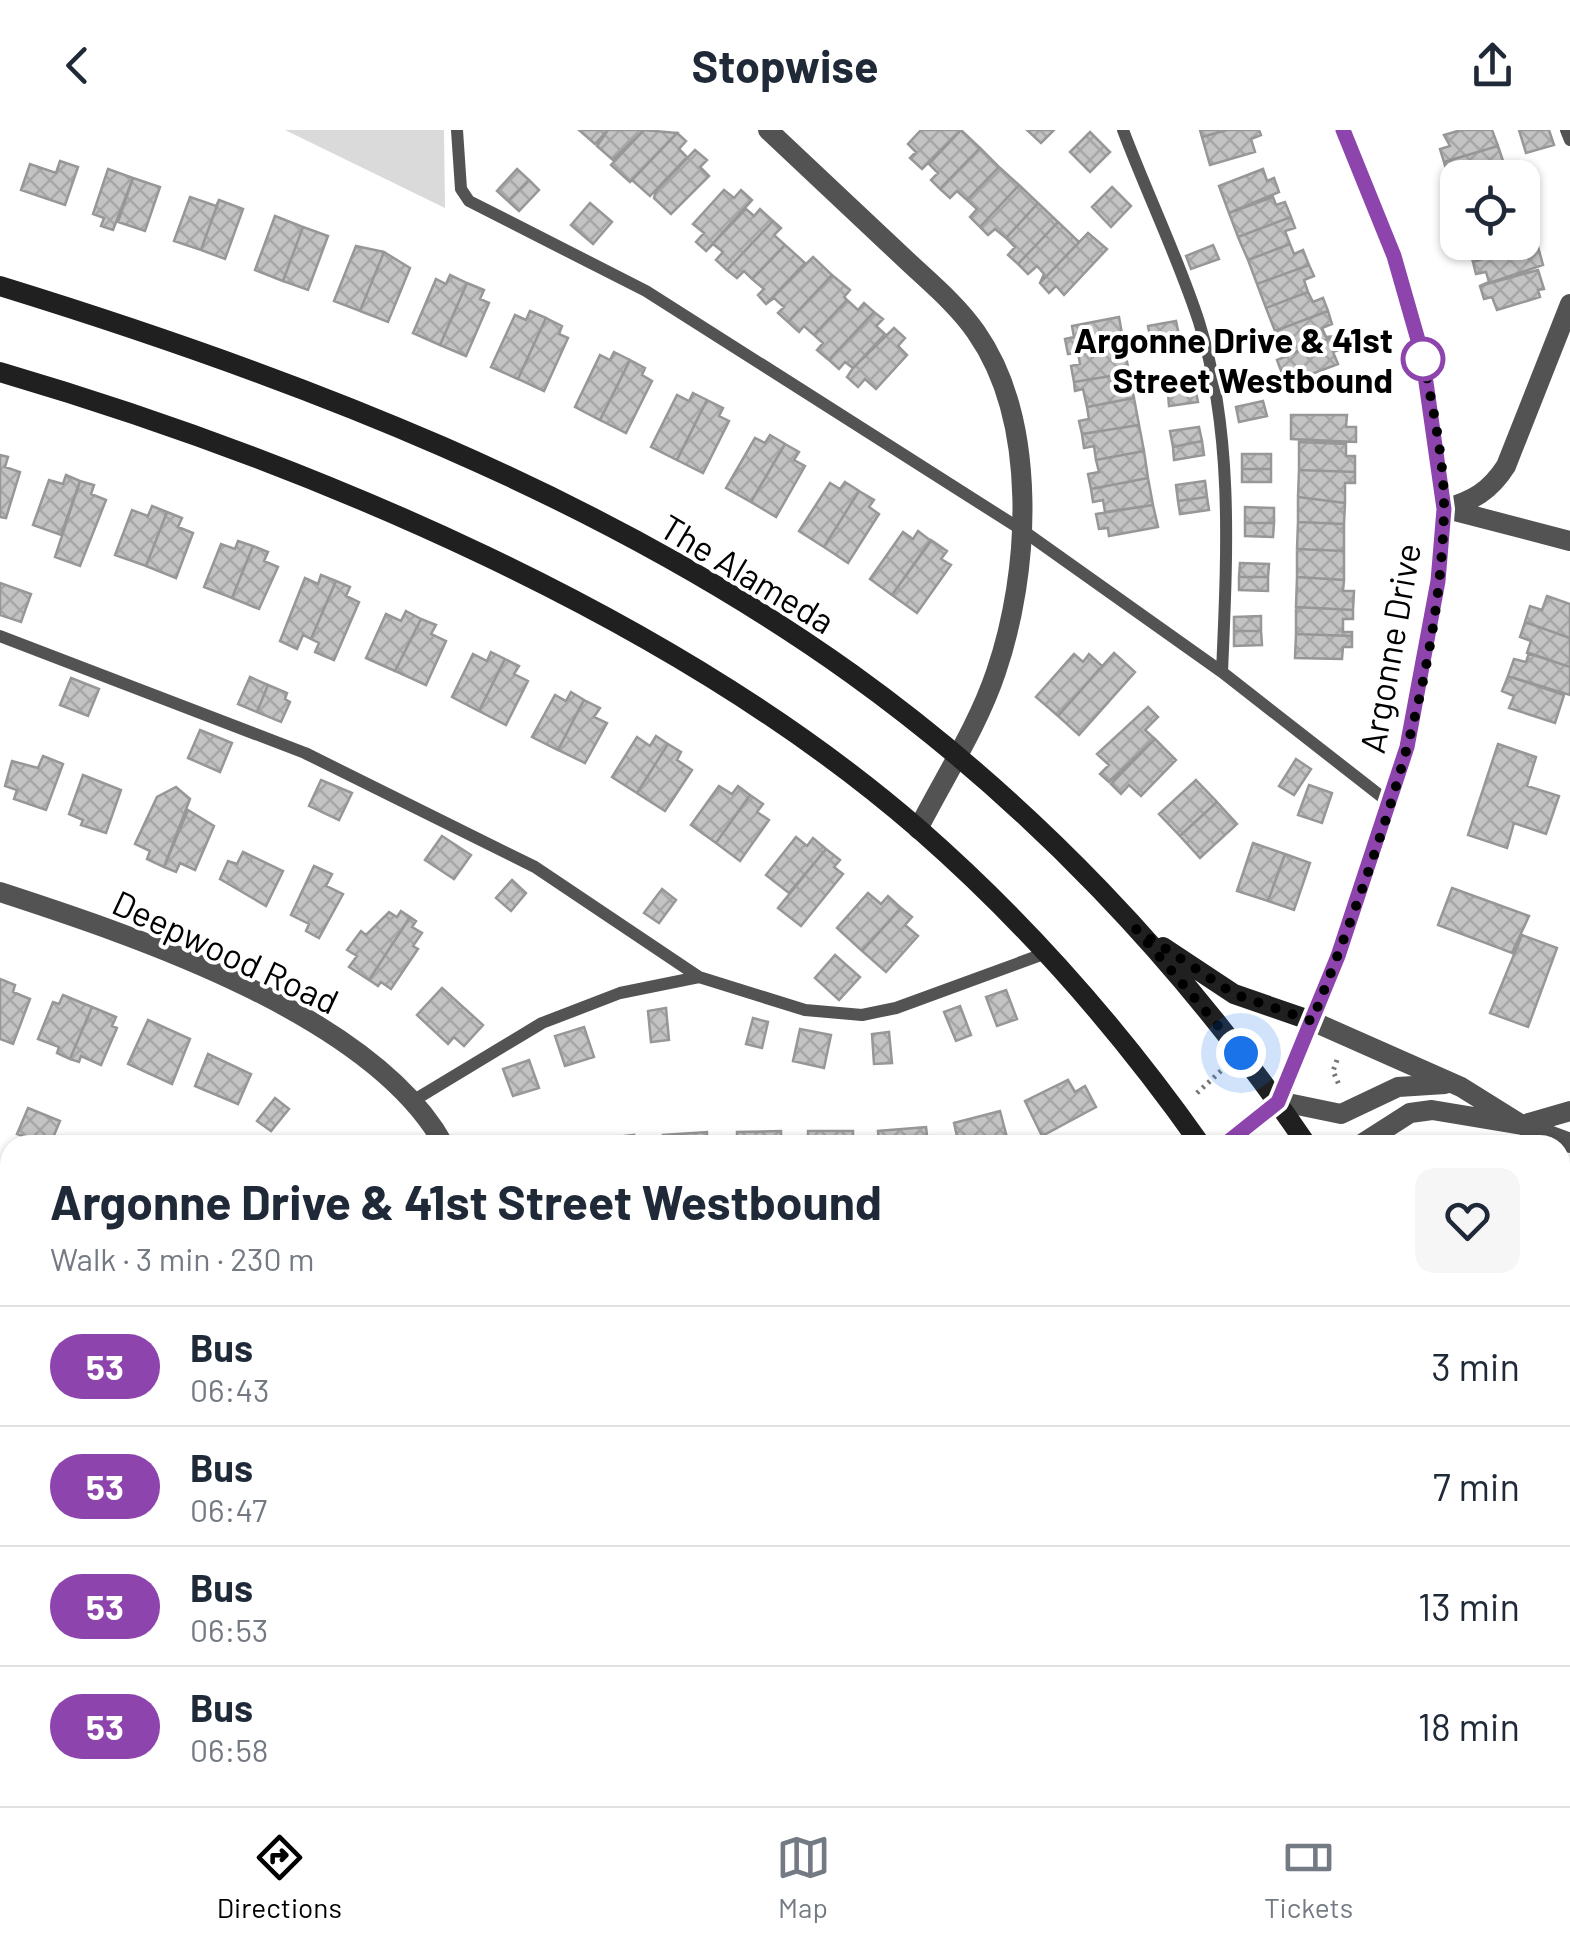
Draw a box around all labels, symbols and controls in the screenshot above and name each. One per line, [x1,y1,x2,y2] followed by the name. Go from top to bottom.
[50,38,105,93] icon: back
[691,38,879,92] text: Stopwise
[1465,38,1520,93] icon: share
[1440,160,1540,260] map controls
[1440,160,1540,260] button: locate
[1074,318,1393,400] place label: Argonne Drive & 41st Street Westbound
[1402,338,1444,380] marker: Argonne Drive & 41st Street Westbound
[653,505,843,641] street label: The Alameda
[1350,540,1428,756] street label: Argonne Drive
[106,880,346,1022] street label: Deepwood Road
[1216,1028,1266,1078] your location
[1415,1168,1520,1273] button: heart
[50,1172,882,1230] text: Argonne Drive & 41st Street Westbound
[50,1239,315,1277] text: Walk · 3 min · 230 m
[190,1324,253,1370] text: Bus
[1431,1343,1520,1389] text: 3 min
[86,1345,124,1387] text: 53
[190,1370,270,1408] text: 06:43
[190,1444,253,1490] text: Bus
[1433,1463,1520,1509] text: 7 min
[86,1465,124,1507] text: 53
[190,1490,267,1528] text: 06:47
[190,1564,253,1610] text: Bus
[1418,1583,1520,1629] text: 13 min
[86,1585,124,1627] text: 53
[190,1610,268,1648] text: 06:53
[190,1684,253,1730] text: Bus
[1418,1703,1520,1749] text: 18 min
[86,1705,124,1747] text: 53
[190,1730,269,1768] text: 06:58
[217,1830,342,1924] tab: Directions
[776,1830,831,1924] tab: Map
[1264,1830,1353,1924] tab: Tickets

